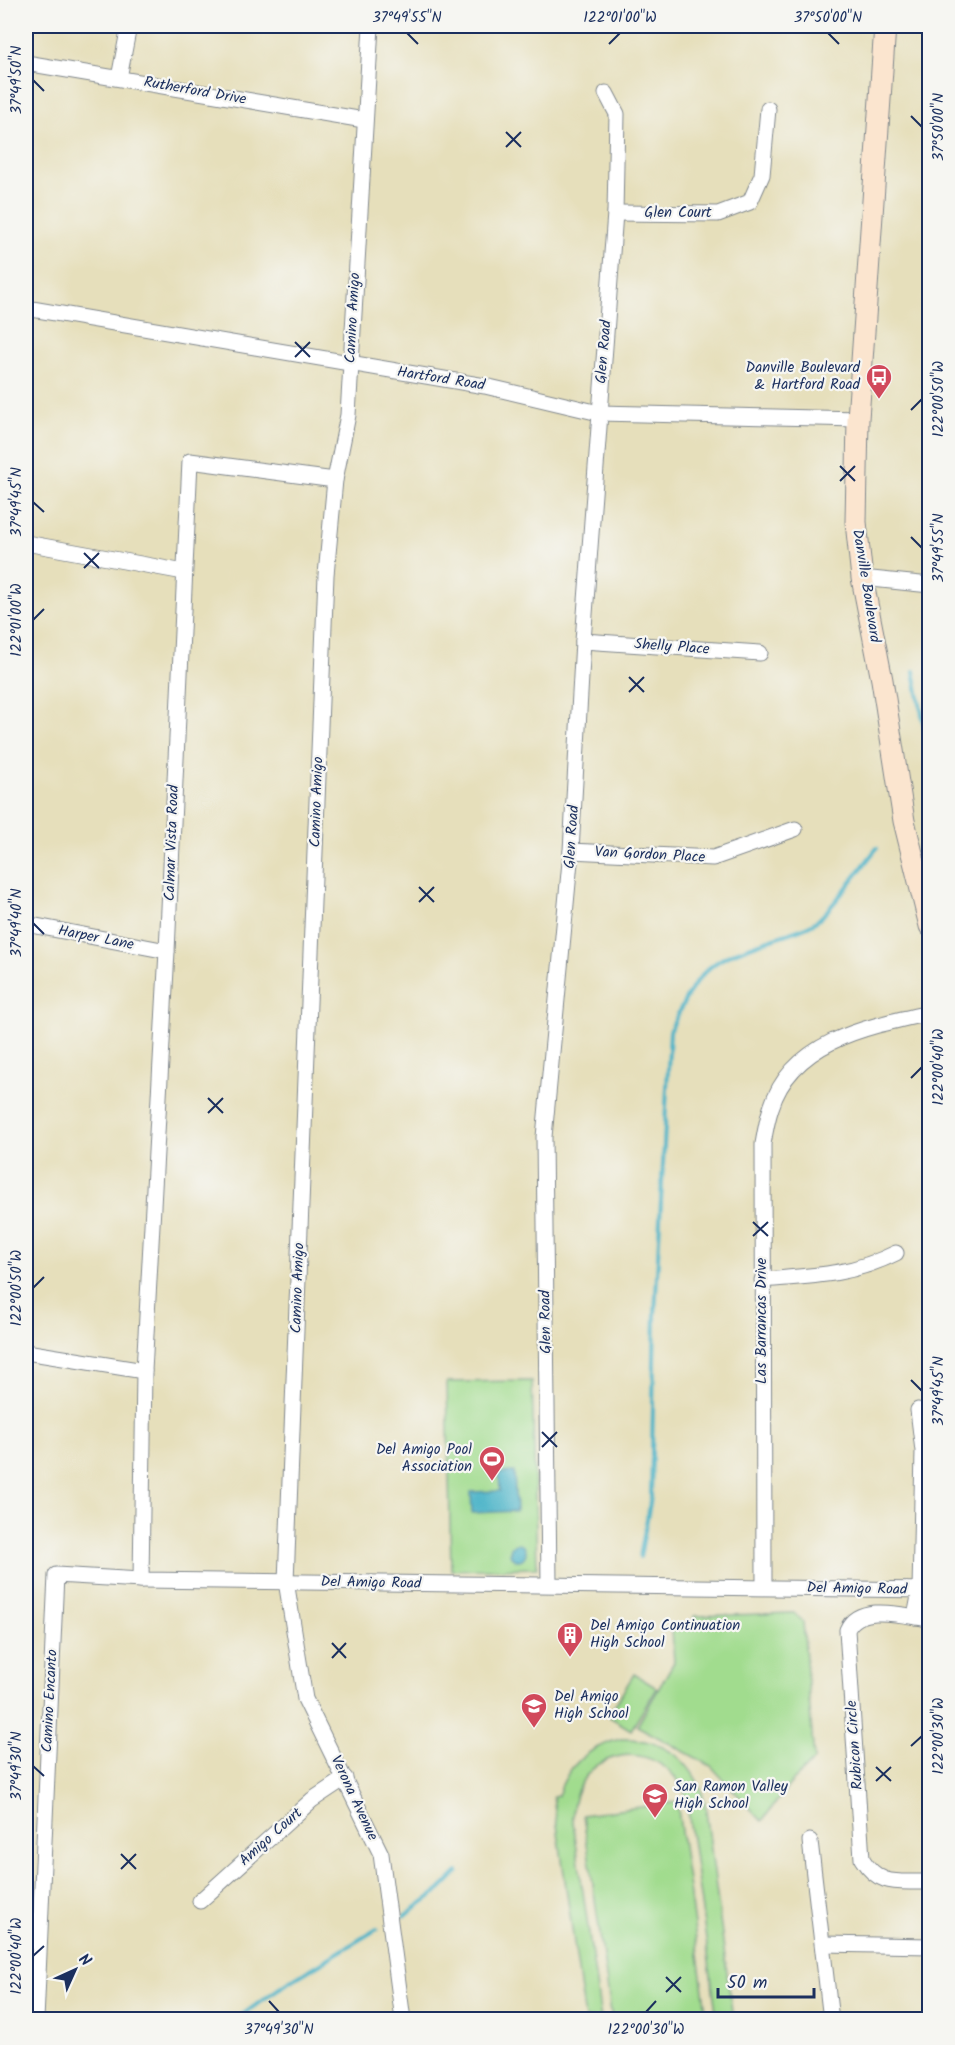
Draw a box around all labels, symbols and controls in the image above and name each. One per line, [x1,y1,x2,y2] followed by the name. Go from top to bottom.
[372,6,442,30] text: 37°49'55"N
[583,6,657,30] text: 122°01'00"W
[794,6,862,30] text: 37°50'00"N
[5,45,29,115] text: 37°49'50"N
[142,70,248,112] street label: Rutherford Drive
[927,93,951,161] text: 37°50'00"N
[644,201,712,225] street label: Glen Court
[339,272,367,364] street label: Camino Amigo
[589,319,619,385] street label: Glen Road
[745,356,861,397] place label: Danville Boulevard & Hartford Road
[395,360,487,398] street label: Hartford Road
[927,360,951,437] text: 122°00'50"W
[864,362,894,400] bus stop icon: Danville Boulevard & Hartford Road
[5,467,29,537] text: 37°49'45"N
[927,513,951,583] text: 37°49'55"N
[845,528,887,645] street label: Danville Boulevard
[5,583,29,657] text: 122°01'00"W
[634,632,711,662] street label: Shelly Place
[303,756,331,848] street label: Camino Amigo
[158,784,186,902] street label: Calmar Vista Road
[558,804,586,870] street label: Glen Road
[594,840,706,870] street label: Van Gordon Place
[5,888,29,958] text: 37°49'40"N
[56,919,136,957] street label: Harper Lane
[927,1028,951,1105] text: 122°00'40"W
[284,1242,312,1334] street label: Camino Amigo
[5,1249,29,1326] text: 122°00'50"W
[750,1257,774,1384] street label: Las Barrancas Drive
[533,1289,559,1354] street label: Glen Road
[927,1356,951,1426] text: 37°49'45"N
[376,1438,472,1479] place label: Del Amigo Pool Association
[477,1444,507,1482] sports icon: Del Amigo Pool Association
[320,1570,422,1596] street label: Del Amigo Road
[806,1576,908,1602] street label: Del Amigo Road
[590,1614,740,1655] place label: Del Amigo Continuation High School
[555,1620,585,1658] building icon: Del Amigo Continuation High School
[35,1649,65,1753] street label: Camino Encanto
[554,1685,629,1726] place label: Del Amigo High School
[519,1691,549,1729] school or university icon: Del Amigo High School
[927,1697,951,1775] text: 122°00'30"W
[840,1699,870,1790] street label: Rubicon Circle
[5,1731,29,1801] text: 37°49'30"N
[324,1751,384,1845] street label: Verona Avenue
[674,1775,789,1816] place label: San Ramon Valley High School
[640,1781,670,1819] school or university icon: San Ramon Valley High School
[234,1802,308,1872] street label: Amigo Court
[5,1917,29,1994] text: 122°00'40"W
[45,1940,105,2000] north arrow
[72,1948,97,1973] text: N
[718,1961,814,1999] scale bar
[727,1969,767,1998] text: 50 m
[244,2018,314,2042] text: 37°49'30"N
[607,2018,685,2042] text: 122°00'30"W

